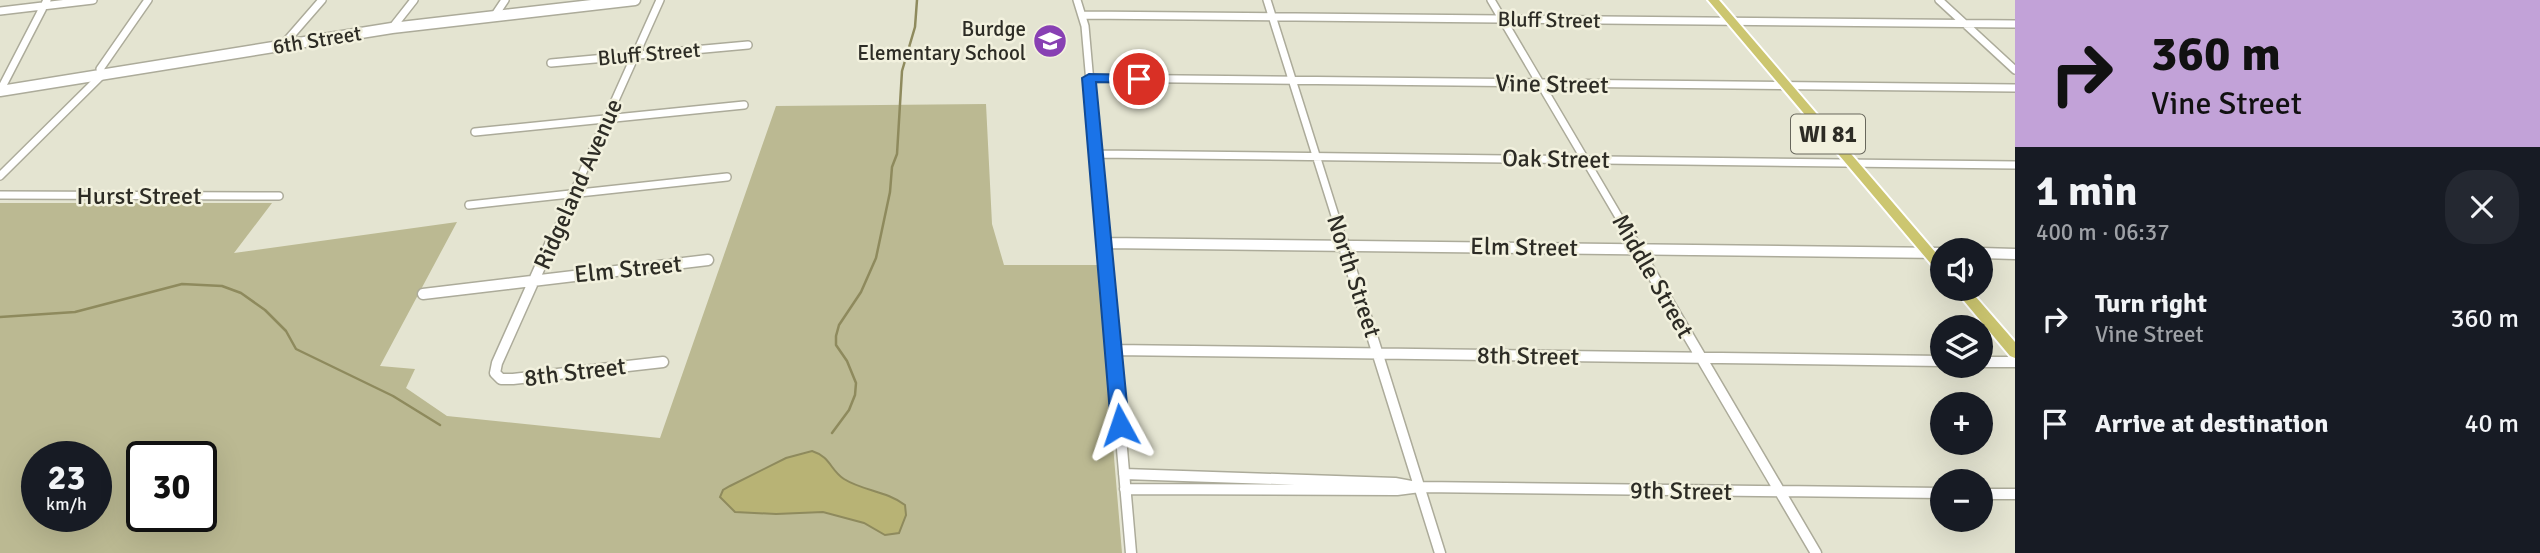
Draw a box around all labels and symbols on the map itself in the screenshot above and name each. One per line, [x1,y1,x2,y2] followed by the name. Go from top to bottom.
[1497,6,1601,34] street label: Bluff Street
[857,16,1026,66] place label: Burdge Elementary School
[271,20,363,60] street label: 6th Street
[1031,22,1069,60] school or university icon: Burdge Elementary School
[597,37,701,71] street label: Bluff Street
[1109,49,1169,109] pin
[1495,68,1609,100] street label: Vine Street
[527,94,629,274] street label: Ridgeland Avenue
[1791,114,1865,154] road number: WI 81
[1502,143,1610,175] street label: Oak Street
[77,181,201,211] street label: Hurst Street
[1606,209,1700,343] street label: Middle Street
[1320,211,1388,341] street label: North Street
[1470,231,1578,263] street label: Elm Street
[573,248,683,290] street label: Elm Street
[1477,340,1579,372] street label: 8th Street
[522,351,628,393] street label: 8th Street
[1083,388,1157,462] position arrow
[126,441,217,532] speed limit sign: 30
[1630,475,1732,507] street label: 9th Street

